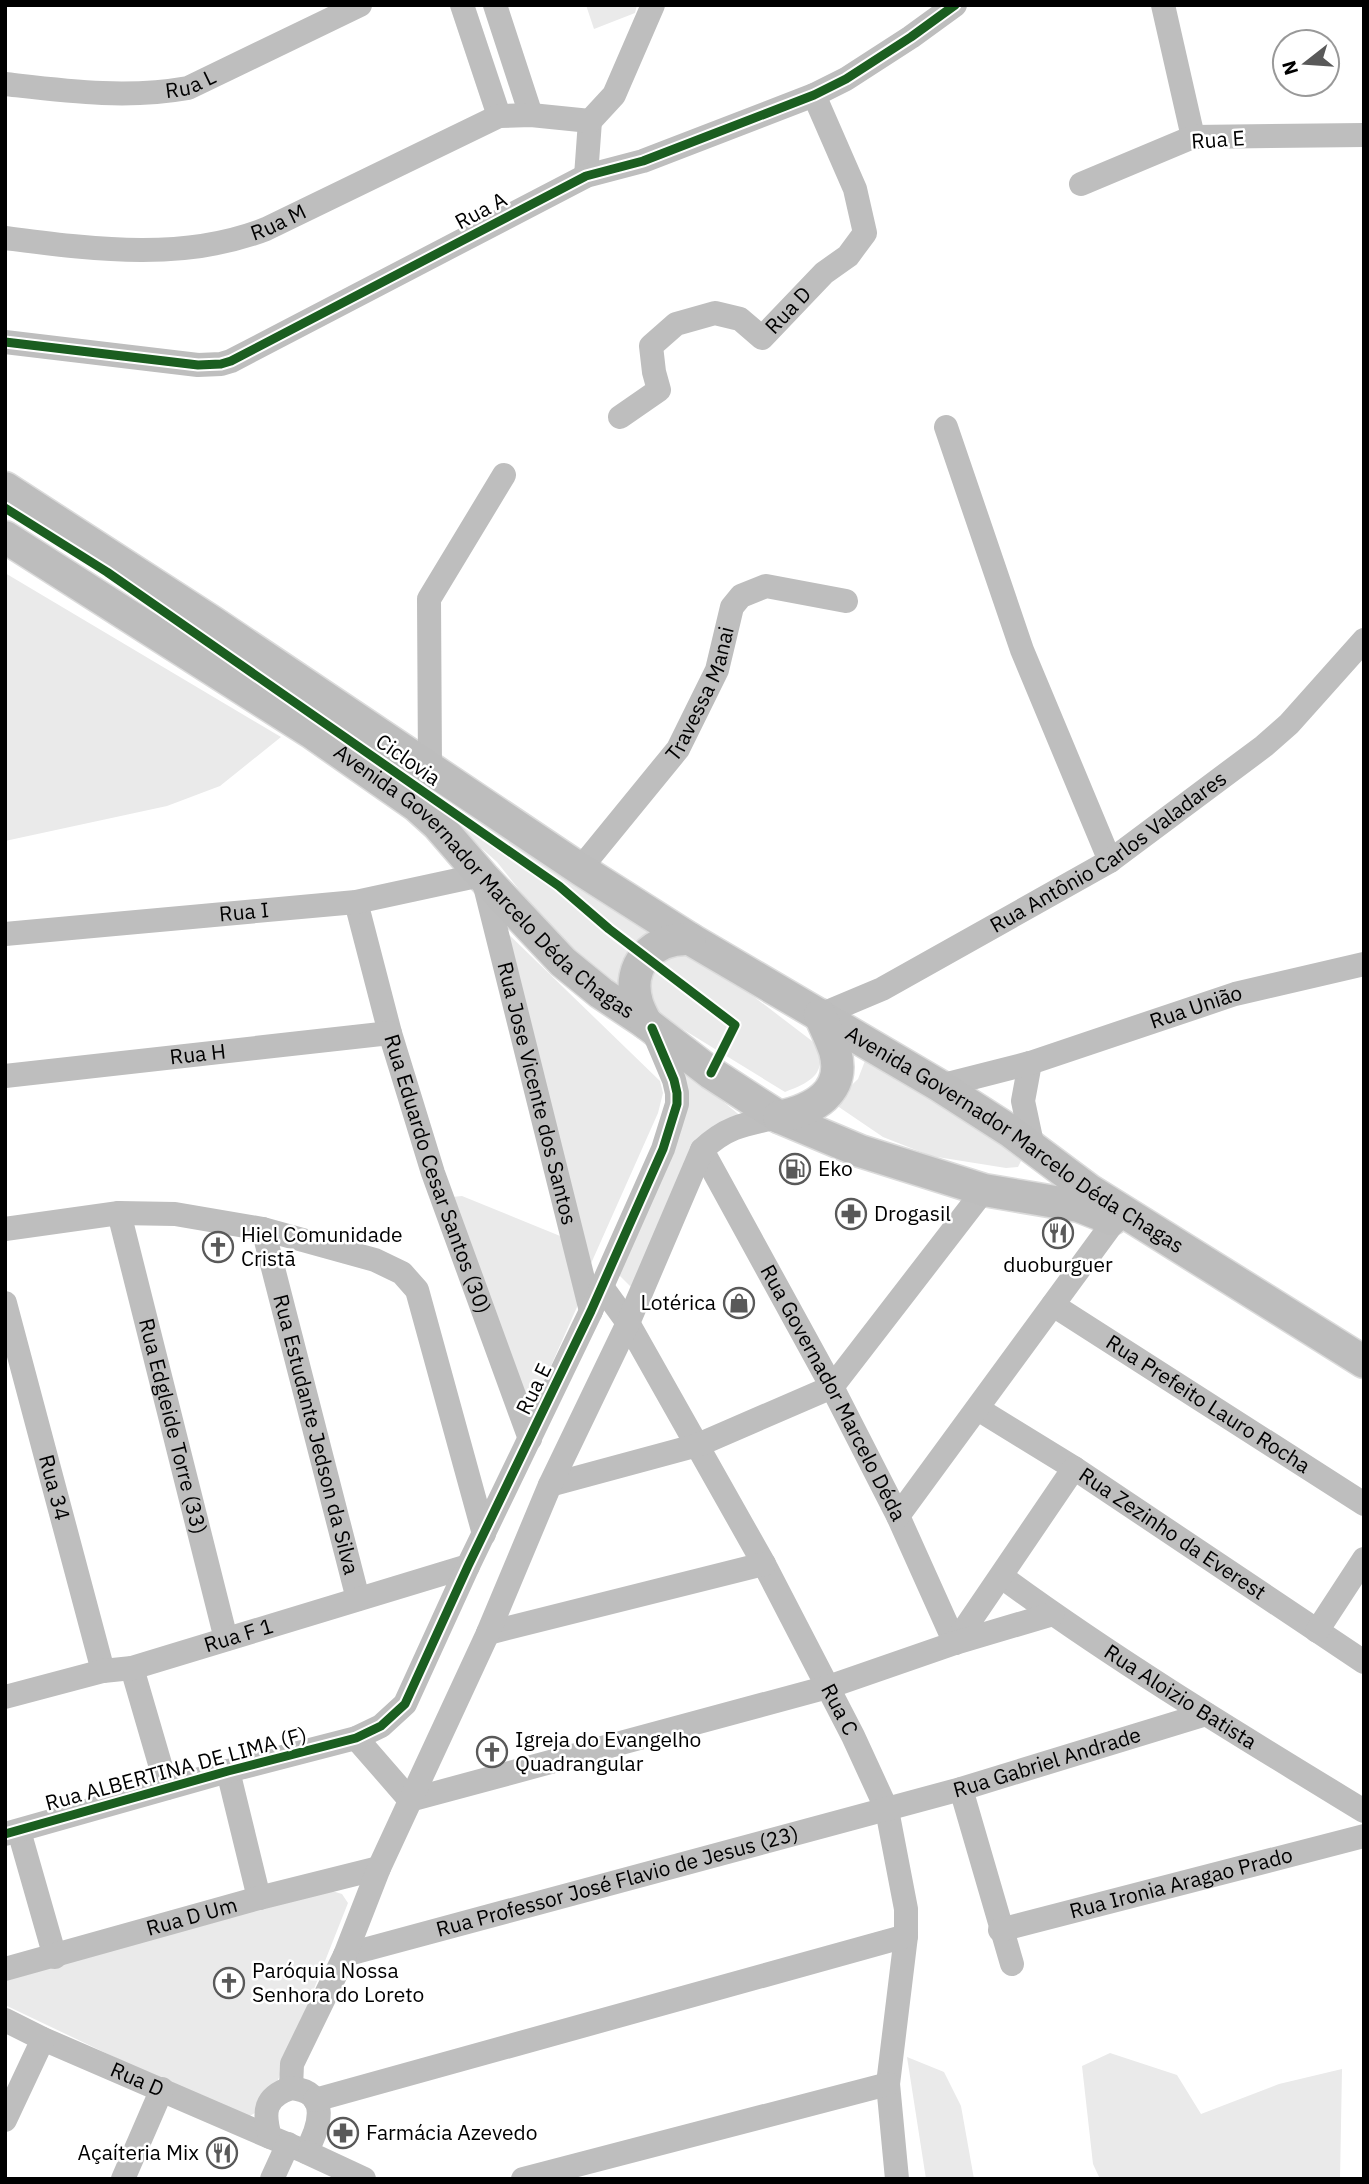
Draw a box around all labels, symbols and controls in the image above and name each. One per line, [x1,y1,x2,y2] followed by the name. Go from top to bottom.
[1271,28,1341,98] north arrow
[1276,58,1303,78] text: N
[163,62,220,104] street label: Rua L
[1190,123,1246,155] street label: Rua E
[450,185,511,235] street label: Rua A
[246,197,311,247] street label: Rua M
[758,280,817,340] street label: Rua D
[659,623,740,767] street label: Travessa Manai
[371,727,446,792] street label: Ciclovia
[329,737,640,1025] street label: Avenida Governador Marcelo Déda Chagas
[984,764,1232,939] street label: Rua Antônio Carlos Valadares
[218,895,270,927] street label: Rua I
[491,959,584,1228] street label: Rua Jose Vicente dos Santos
[1146,978,1245,1035] street label: Rua União
[841,1019,1190,1259] street label: Avenida Governador Marcelo Déda Chagas
[378,1031,498,1317] street label: Rua Eduardo Cesar Santos (30)
[168,1036,227,1071] street label: Rua H
[778,1152,812,1186] fuel station icon: Eko
[818,1154,853,1182] place label: Eko
[834,1197,868,1231] pharmacy icon: Drogasil
[874,1199,951,1227] place label: Drogasil
[1041,1216,1075,1250] restaurant icon: duoburguer
[241,1220,403,1272] place label: Hiel Comunidade Cristã
[201,1230,235,1264] church icon: Hiel Comunidade Cristã
[1003,1250,1113,1278] place label: duoburguer
[754,1259,913,1525] street label: Rua Governador Marcelo Déda
[722,1286,756,1320] shop icon: Lotérica
[640,1288,716,1316] place label: Lotérica
[267,1291,366,1577] street label: Rua Estudante Jedson da Silva
[133,1315,214,1537] street label: Rua Edgleide Torre (33)
[1101,1328,1316,1479] street label: Rua Prefeito Lauro Rocha
[509,1358,557,1419] street label: Rua E
[33,1451,77,1523] street label: Rua 34
[1074,1460,1272,1606] street label: Rua Zezinho da Everest
[200,1611,276,1658] street label: Rua F 1
[1099,1637,1262,1755] street label: Rua Aloizio Batista
[815,1678,865,1740] street label: Rua C
[42,1720,310,1816] street label: Rua ALBERTINA DE LIMA (F)
[950,1720,1144,1803] street label: Rua Gabriel Andrade
[515,1725,701,1777] place label: Igreja do Evangelho Quadrangular
[475,1735,509,1769] church icon: Igreja do Evangelho Quadrangular
[433,1818,801,1943] street label: Rua Professor José Flavio de Jesus (23)
[1066,1840,1295,1925] street label: Rua Ironia Aragao Prado
[143,1890,240,1942] street label: Rua D Um
[252,1956,424,2008] place label: Paróquia Nossa Senhora do Loreto
[212,1966,246,2000] church icon: Paróquia Nossa Senhora do Loreto
[106,2055,169,2103] street label: Rua D
[326,2116,360,2150] pharmacy icon: Farmácia Azevedo
[366,2118,538,2146] place label: Farmácia Azevedo
[205,2136,239,2170] restaurant icon: Açaíteria Mix
[78,2138,199,2166] place label: Açaíteria Mix

